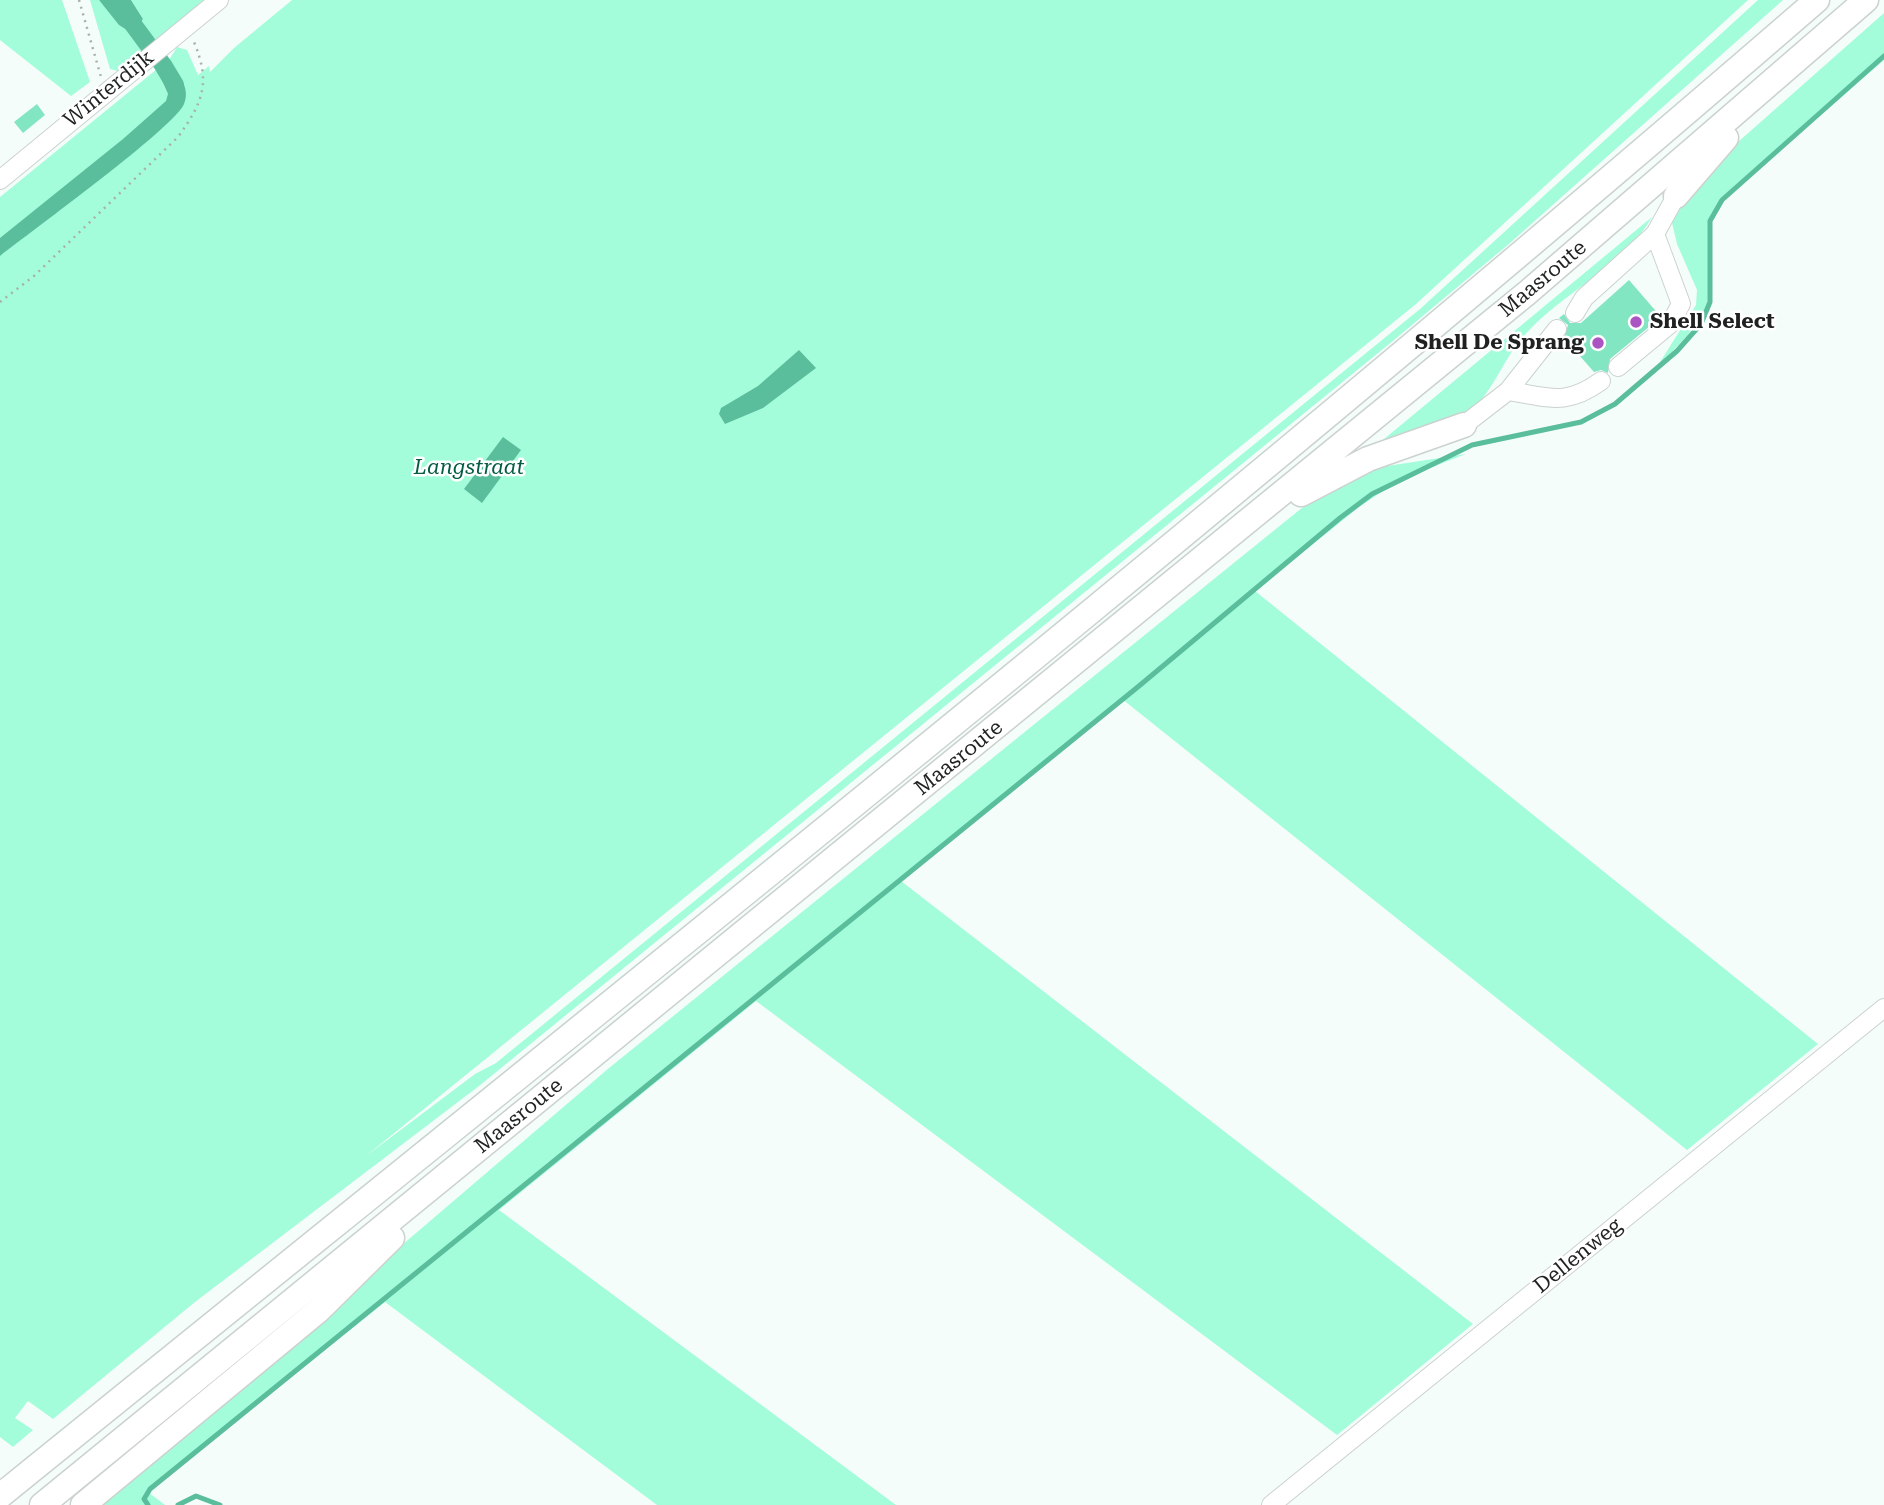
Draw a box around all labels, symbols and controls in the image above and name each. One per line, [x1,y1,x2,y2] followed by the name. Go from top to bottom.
[59,45,159,133] street label: Winterdijk
[1494,235,1592,323] street label: Maasroute
[1650,309,1774,335] place label: Shell Select
[1628,314,1644,330] marker: Shell Select
[1415,330,1584,356] place label: Shell De Sprang
[1590,335,1606,351] marker: Shell De Sprang
[414,455,524,481] park label: Langstraat
[910,715,1008,801] street label: Maasroute
[470,1073,568,1159] street label: Maasroute
[1529,1213,1627,1299] street label: Dellenweg

